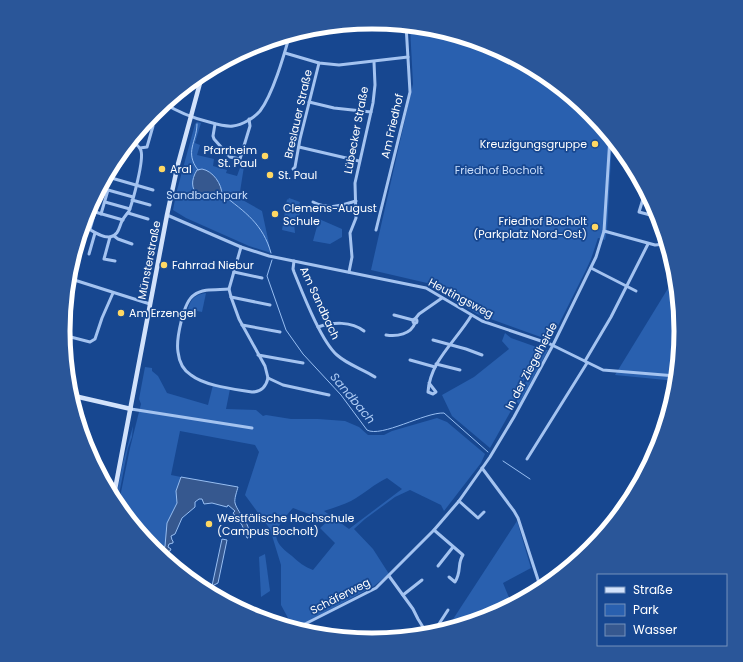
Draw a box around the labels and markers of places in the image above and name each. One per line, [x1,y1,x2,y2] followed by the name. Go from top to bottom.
[480,136,587,152] place label: Kreuzigungsgruppe
[590,139,600,149] marker: Kreuzigungsgruppe
[203,142,257,171] place label: Pfarrheim St. Paul
[260,151,270,161] marker: Pfarrheim St. Paul
[170,161,192,177] place label: Aral
[157,164,167,174] marker: Aral
[278,167,317,183] place label: St. Paul
[265,170,275,180] marker: St. Paul
[283,200,377,229] place label: Clemens-August Schule
[270,209,280,219] marker: Clemens-August Schule
[473,213,587,242] place label: Friedhof Bocholt (Parkplatz Nord-Ost)
[590,222,600,232] marker: Friedhof Bocholt (Parkplatz Nord-Ost)
[172,257,254,273] place label: Fahrrad Niebur
[159,260,169,270] marker: Fahrrad Niebur
[129,305,196,321] place label: Am Erzengel
[116,308,126,318] marker: Am Erzengel
[217,510,355,539] place label: Westfälische Hochschule (Campus Bocholt)
[204,519,214,529] marker: Westfälische Hochschule (Campus Bocholt)

